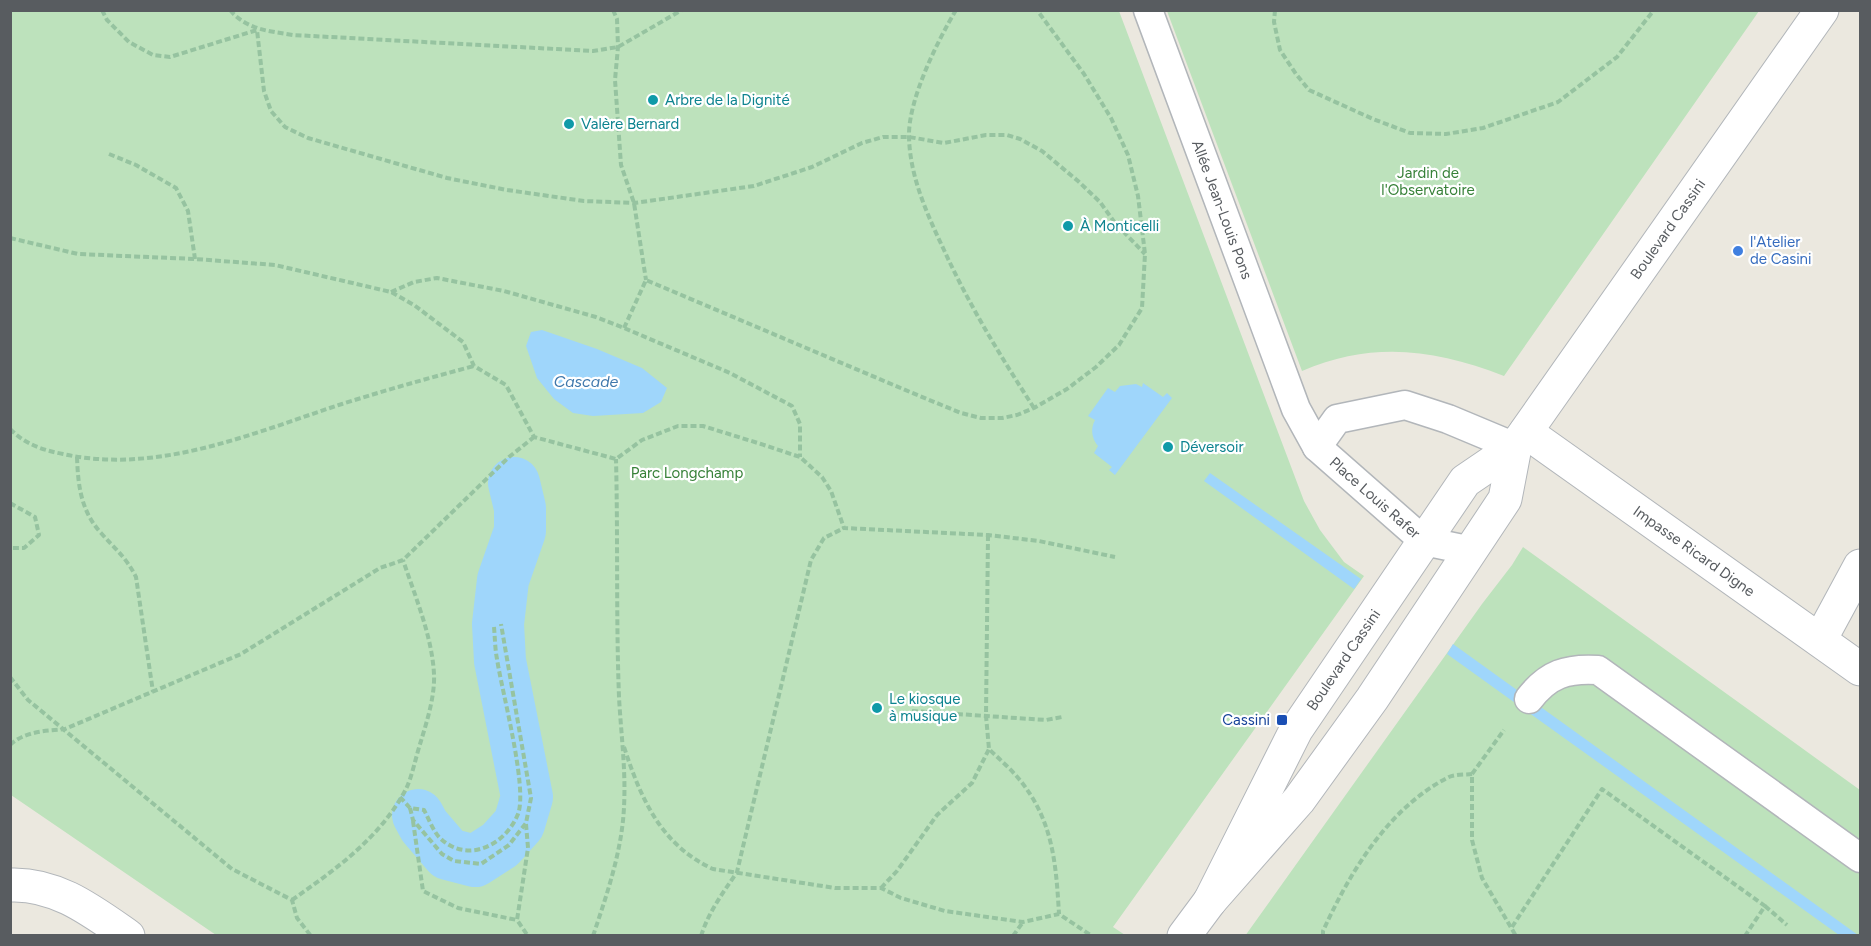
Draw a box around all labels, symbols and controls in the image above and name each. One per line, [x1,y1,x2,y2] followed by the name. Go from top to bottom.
[665,91,790,109] place label: Arbre de la Dignité
[646,93,660,107] marker: Arbre de la Dignité
[581,115,679,133] place label: Valère Bernard
[562,117,576,131] marker: Valère Bernard
[1188,138,1256,282] street label: Allée Jean-Louis Pons
[1381,164,1475,199] park label: Jardin de l'Observatoire
[1627,176,1709,283] street label: Boulevard Cassini
[1080,217,1159,235] place label: À Monticelli
[1061,219,1075,233] marker: À Monticelli
[1750,233,1811,268] place label: l'Atelier de Casini
[1731,244,1745,258] marker: l'Atelier de Casini
[554,372,619,391] water label: Cascade
[1180,438,1243,456] place label: Déversoir
[1161,440,1175,454] marker: Déversoir
[1326,453,1424,542] street label: Place Louis Rafer
[631,464,743,482] park label: Parc Longchamp
[1630,502,1758,600] street label: Impasse Ricard Digne
[1303,606,1384,714] street label: Boulevard Cassini
[889,690,960,725] place label: Le kiosque à musique
[870,701,884,715] marker: Le kiosque à musique
[1222,711,1270,729] place label: Cassini
[1275,713,1289,727] marker: Cassini

